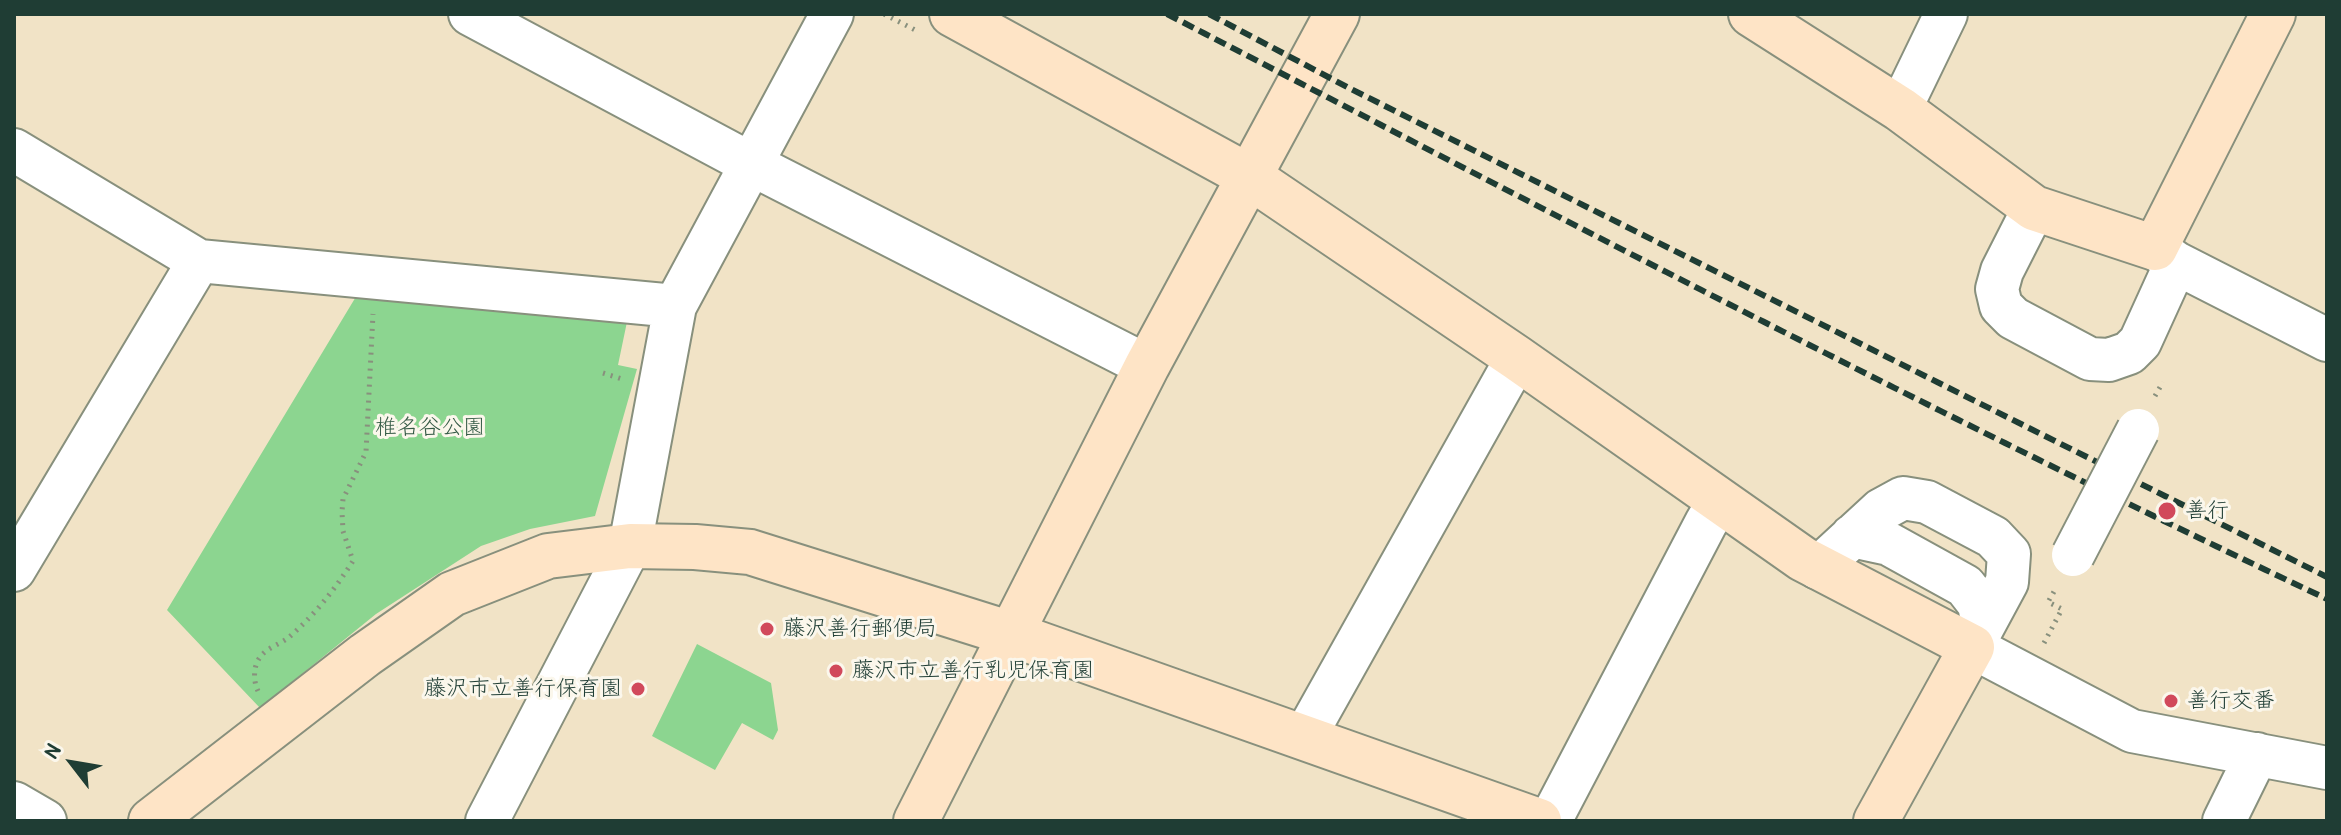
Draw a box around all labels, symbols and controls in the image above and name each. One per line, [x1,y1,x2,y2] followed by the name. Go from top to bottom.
[375,415,485,441] park label: 椎名谷公園
[2185,498,2229,524] place label: 善行
[2156,500,2178,522] marker: 善行
[783,616,937,642] place label: 藤沢善行郵便局
[758,620,776,638] marker: 藤沢善行郵便局
[852,658,1094,684] place label: 藤沢市立善行乳児保育園
[827,662,845,680] marker: 藤沢市立善行乳児保育園
[424,676,622,702] place label: 藤沢市立善行保育園
[629,680,647,698] marker: 藤沢市立善行保育園
[2187,688,2275,714] place label: 善行交番
[2162,692,2180,710] marker: 善行交番
[32,723,112,803] north arrow
[36,738,67,763] text: N

